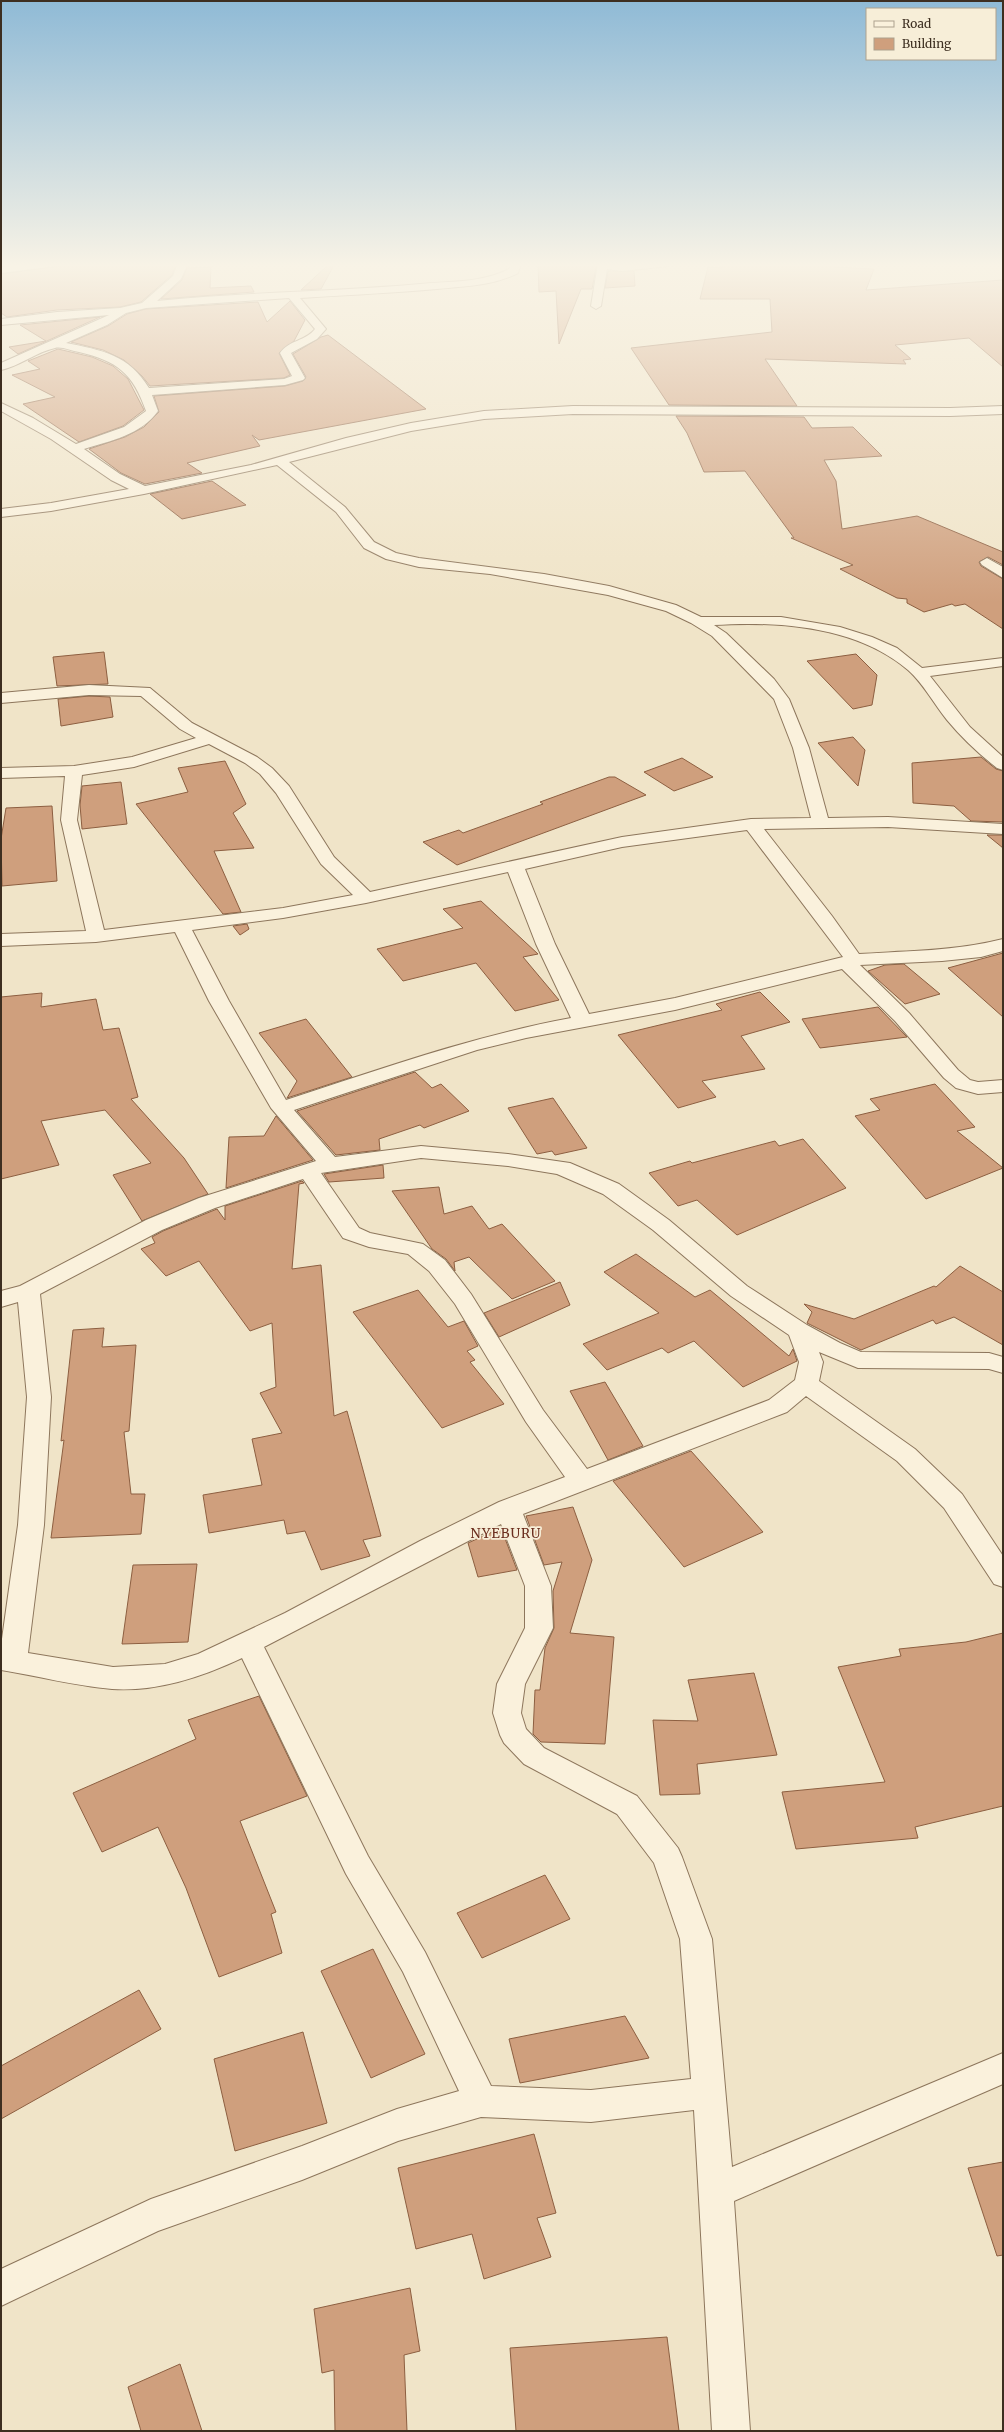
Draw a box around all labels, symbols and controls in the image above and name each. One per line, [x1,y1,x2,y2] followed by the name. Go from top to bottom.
[866,8,996,60] legend
[902,16,931,31] text: Road
[902,36,952,51] text: Building
[471,1525,541,1542] district label: NYEBURU

